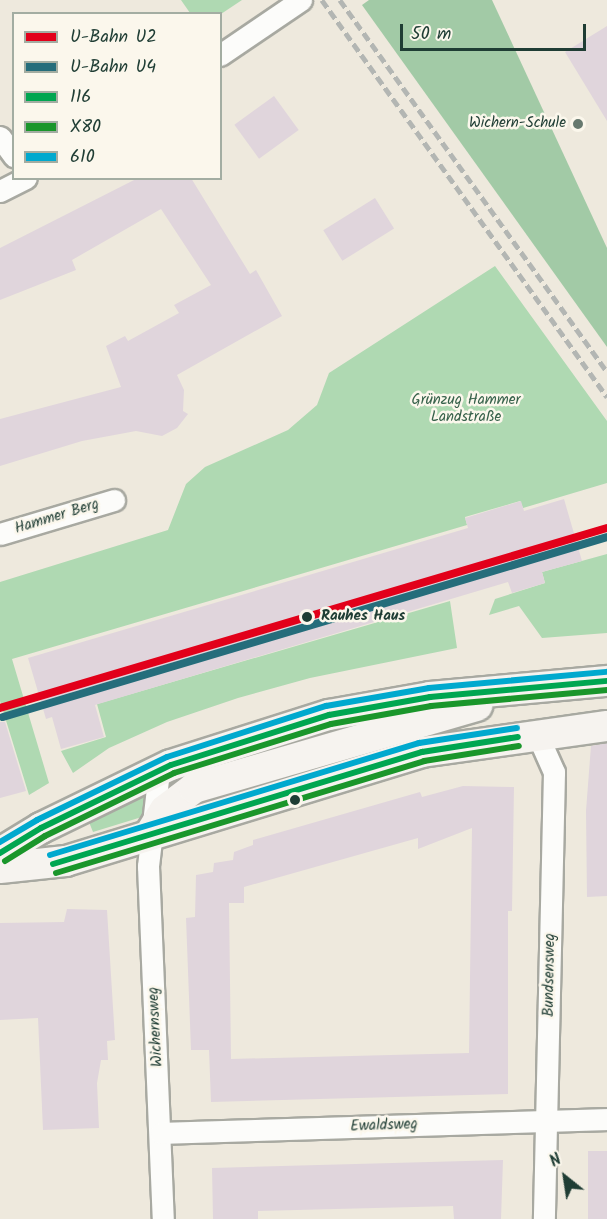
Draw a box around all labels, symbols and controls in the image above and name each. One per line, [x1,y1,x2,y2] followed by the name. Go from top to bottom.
[12,12,222,180] legend
[403,12,589,50] scale bar
[411,20,451,49] text: 50 m
[70,23,157,52] text: U-Bahn U2
[70,53,156,82] text: U-Bahn U4
[70,83,91,112] text: 116
[70,113,101,142] text: X80
[469,115,566,133] place label: Wichern-Schule
[571,117,585,131] marker: Wichern-Schule
[70,143,95,172] text: 610
[412,391,520,426] park label: Grünzug Hammer Landstraße
[13,496,101,538] street label: Hammer Berg
[298,608,316,626] marker: Rauhes Haus
[321,608,405,626] place label: Rauhes Haus
[289,794,301,806] unlabelled marker
[540,933,560,1017] street label: Bundsensweg
[145,987,167,1067] street label: Wichernsweg
[350,1116,418,1136] street label: Ewaldsweg
[535,1147,595,1207] north arrow
[545,1148,566,1174] text: N

